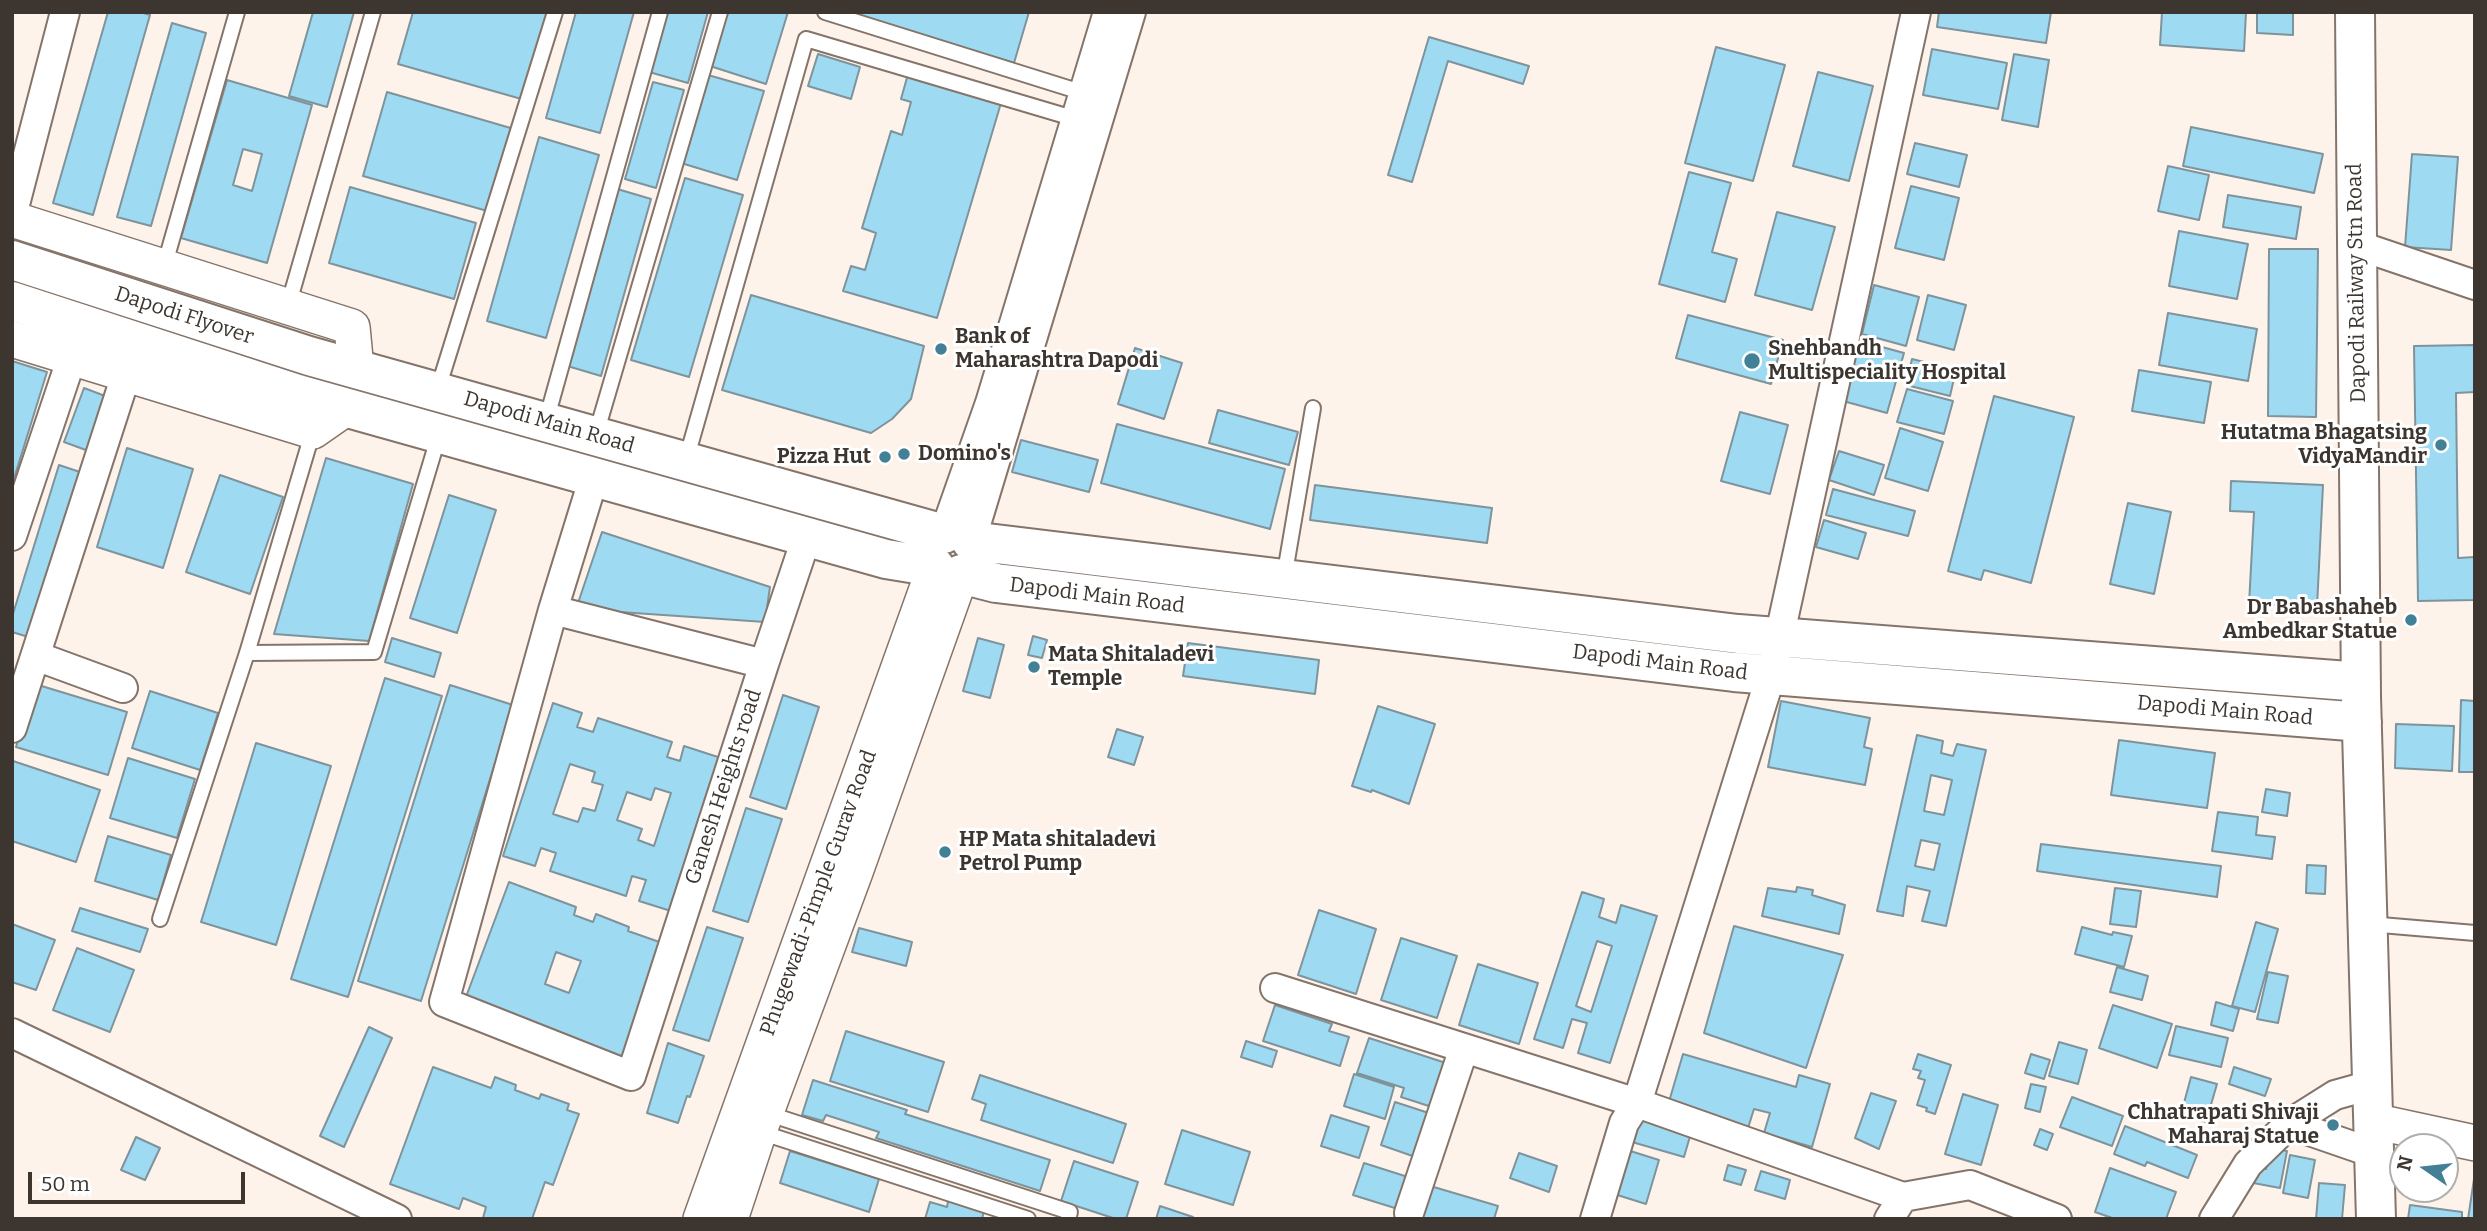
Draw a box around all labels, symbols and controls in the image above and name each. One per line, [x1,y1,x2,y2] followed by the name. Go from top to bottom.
[2342,163,2372,403] street label: Dapodi Railway Stn Road
[111,282,257,350] street label: Dapodi Flyover
[955,324,1158,374] place label: Bank of Maharashtra Dapodi
[1768,336,2006,386] place label: Snehbandh Multispeciality Hospital
[933,341,949,357] marker: Bank of Maharashtra Dapodi
[1742,351,1762,371] marker: Snehbandh Multispeciality Hospital
[461,387,637,459] street label: Dapodi Main Road
[2221,420,2427,470] place label: Hutatma Bhagatsing VidyaMandir
[2433,437,2449,453] marker: Hutatma Bhagatsing VidyaMandir
[918,441,1011,467] place label: Domino's
[777,444,871,470] place label: Pizza Hut
[896,446,912,462] marker: Domino's
[877,449,893,465] marker: Pizza Hut
[1008,573,1186,619] street label: Dapodi Main Road
[2223,595,2397,645] place label: Dr Babashaheb Ambedkar Statue
[2403,612,2419,628] marker: Dr Babashaheb Ambedkar Statue
[1571,640,1749,686] street label: Dapodi Main Road
[1048,642,1214,692] place label: Mata Shitaladevi Temple
[1026,659,1042,675] marker: Mata Shitaladevi Temple
[681,686,767,888] street label: Ganesh Heights road
[2136,691,2314,731] street label: Dapodi Main Road
[755,747,883,1039] street label: Phugewadi-Pimple Gurav Road
[959,827,1156,877] place label: HP Mata shitaladevi Petrol Pump
[937,844,953,860] marker: HP Mata shitaladevi Petrol Pump
[2127,1100,2319,1150] place label: Chhatrapati Shivaji Maharaj Statue
[2325,1117,2341,1133] marker: Chhatrapati Shivaji Maharaj Statue
[2389,1133,2459,1203] north arrow
[2392,1153,2418,1173] text: N
[32,1158,248,1202] scale bar
[41,1171,90,1197] text: 50 m

